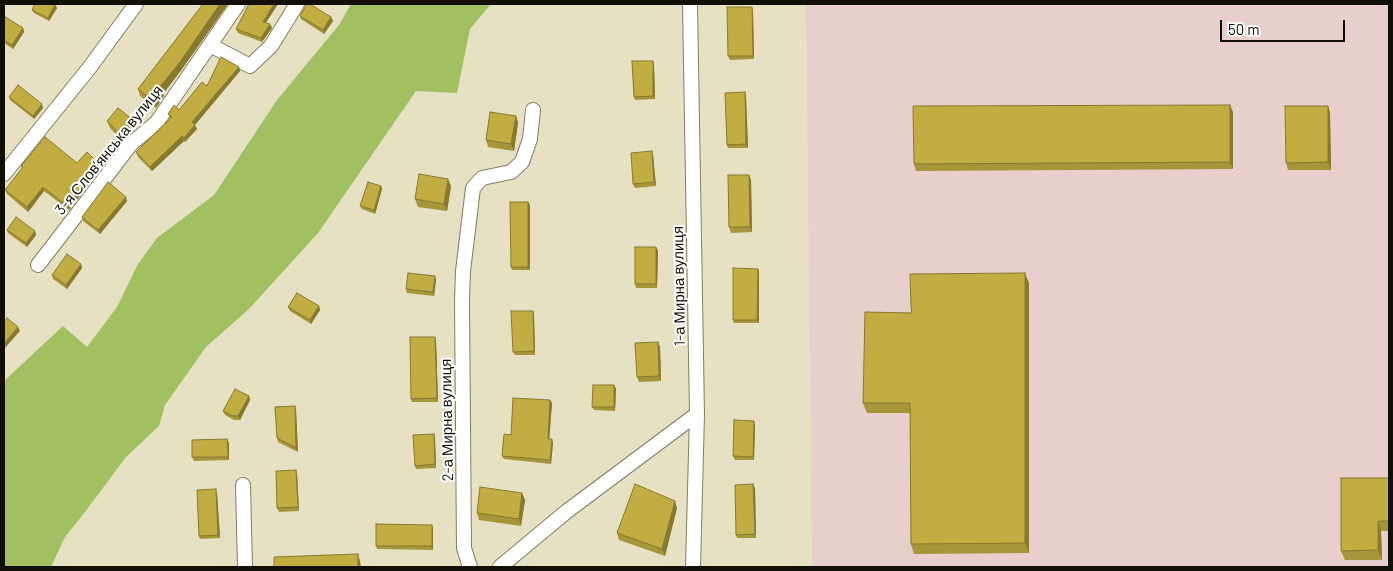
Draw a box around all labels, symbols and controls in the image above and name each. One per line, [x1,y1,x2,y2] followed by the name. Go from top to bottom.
[1223,10,1348,42] scale bar
[1228,20,1260,38] text: 50 m
[51,82,167,218] street label: 3-я Слов’янська вулиця
[669,226,689,346] street label: 1-а Мирна вулиця
[437,358,457,482] street label: 2-а Мирна вулиця

